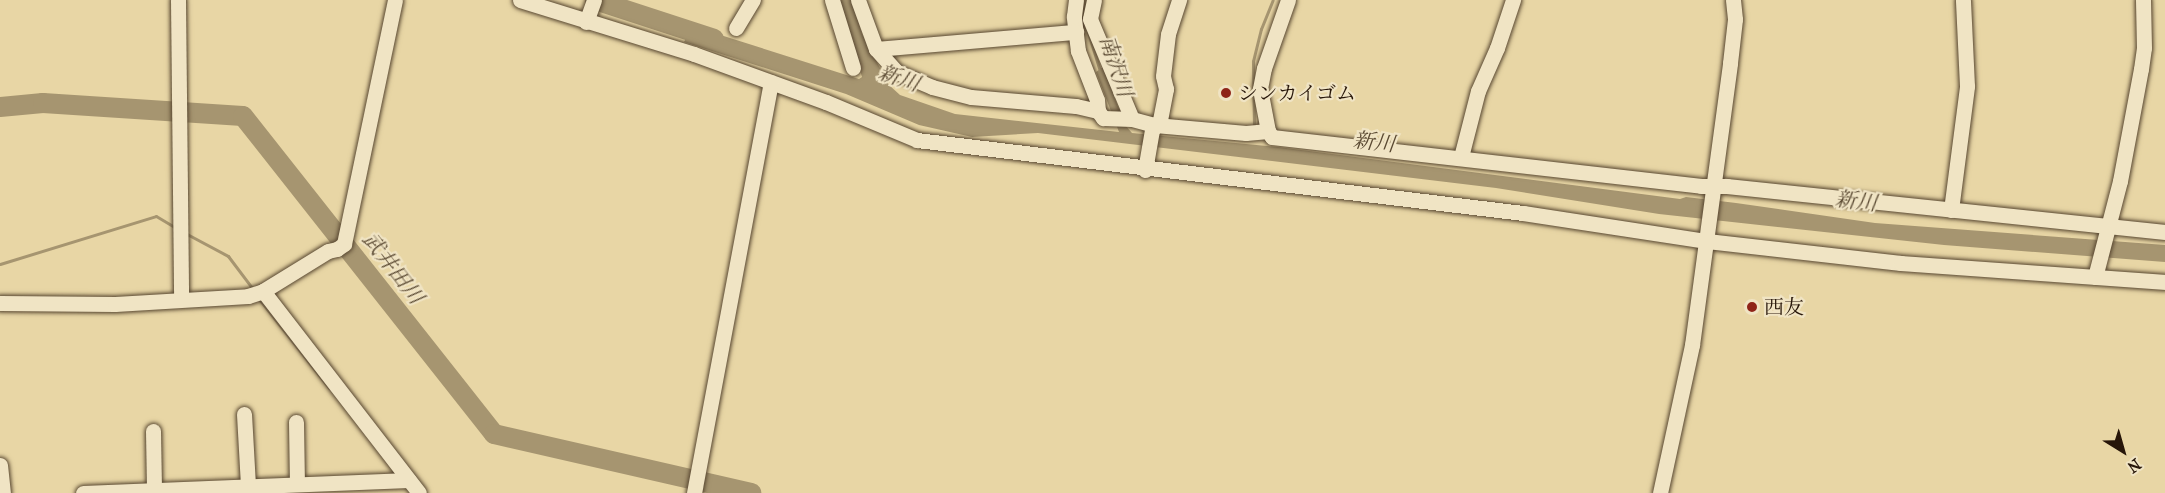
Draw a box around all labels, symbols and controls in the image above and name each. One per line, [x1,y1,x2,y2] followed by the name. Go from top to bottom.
[1094,32,1138,100] water label: 南沢川
[875,59,923,97] water label: 新川
[1238,81,1358,105] place label: シンカイゴム
[1219,86,1233,100] marker: シンカイゴム
[1352,127,1396,157] water label: 新川
[1834,186,1878,216] water label: 新川
[357,227,429,309] water label: 武井田川
[1764,295,1804,319] place label: 西友
[1745,300,1759,314] marker: 西友
[2093,421,2153,481] north arrow
[2124,455,2145,477] text: N

